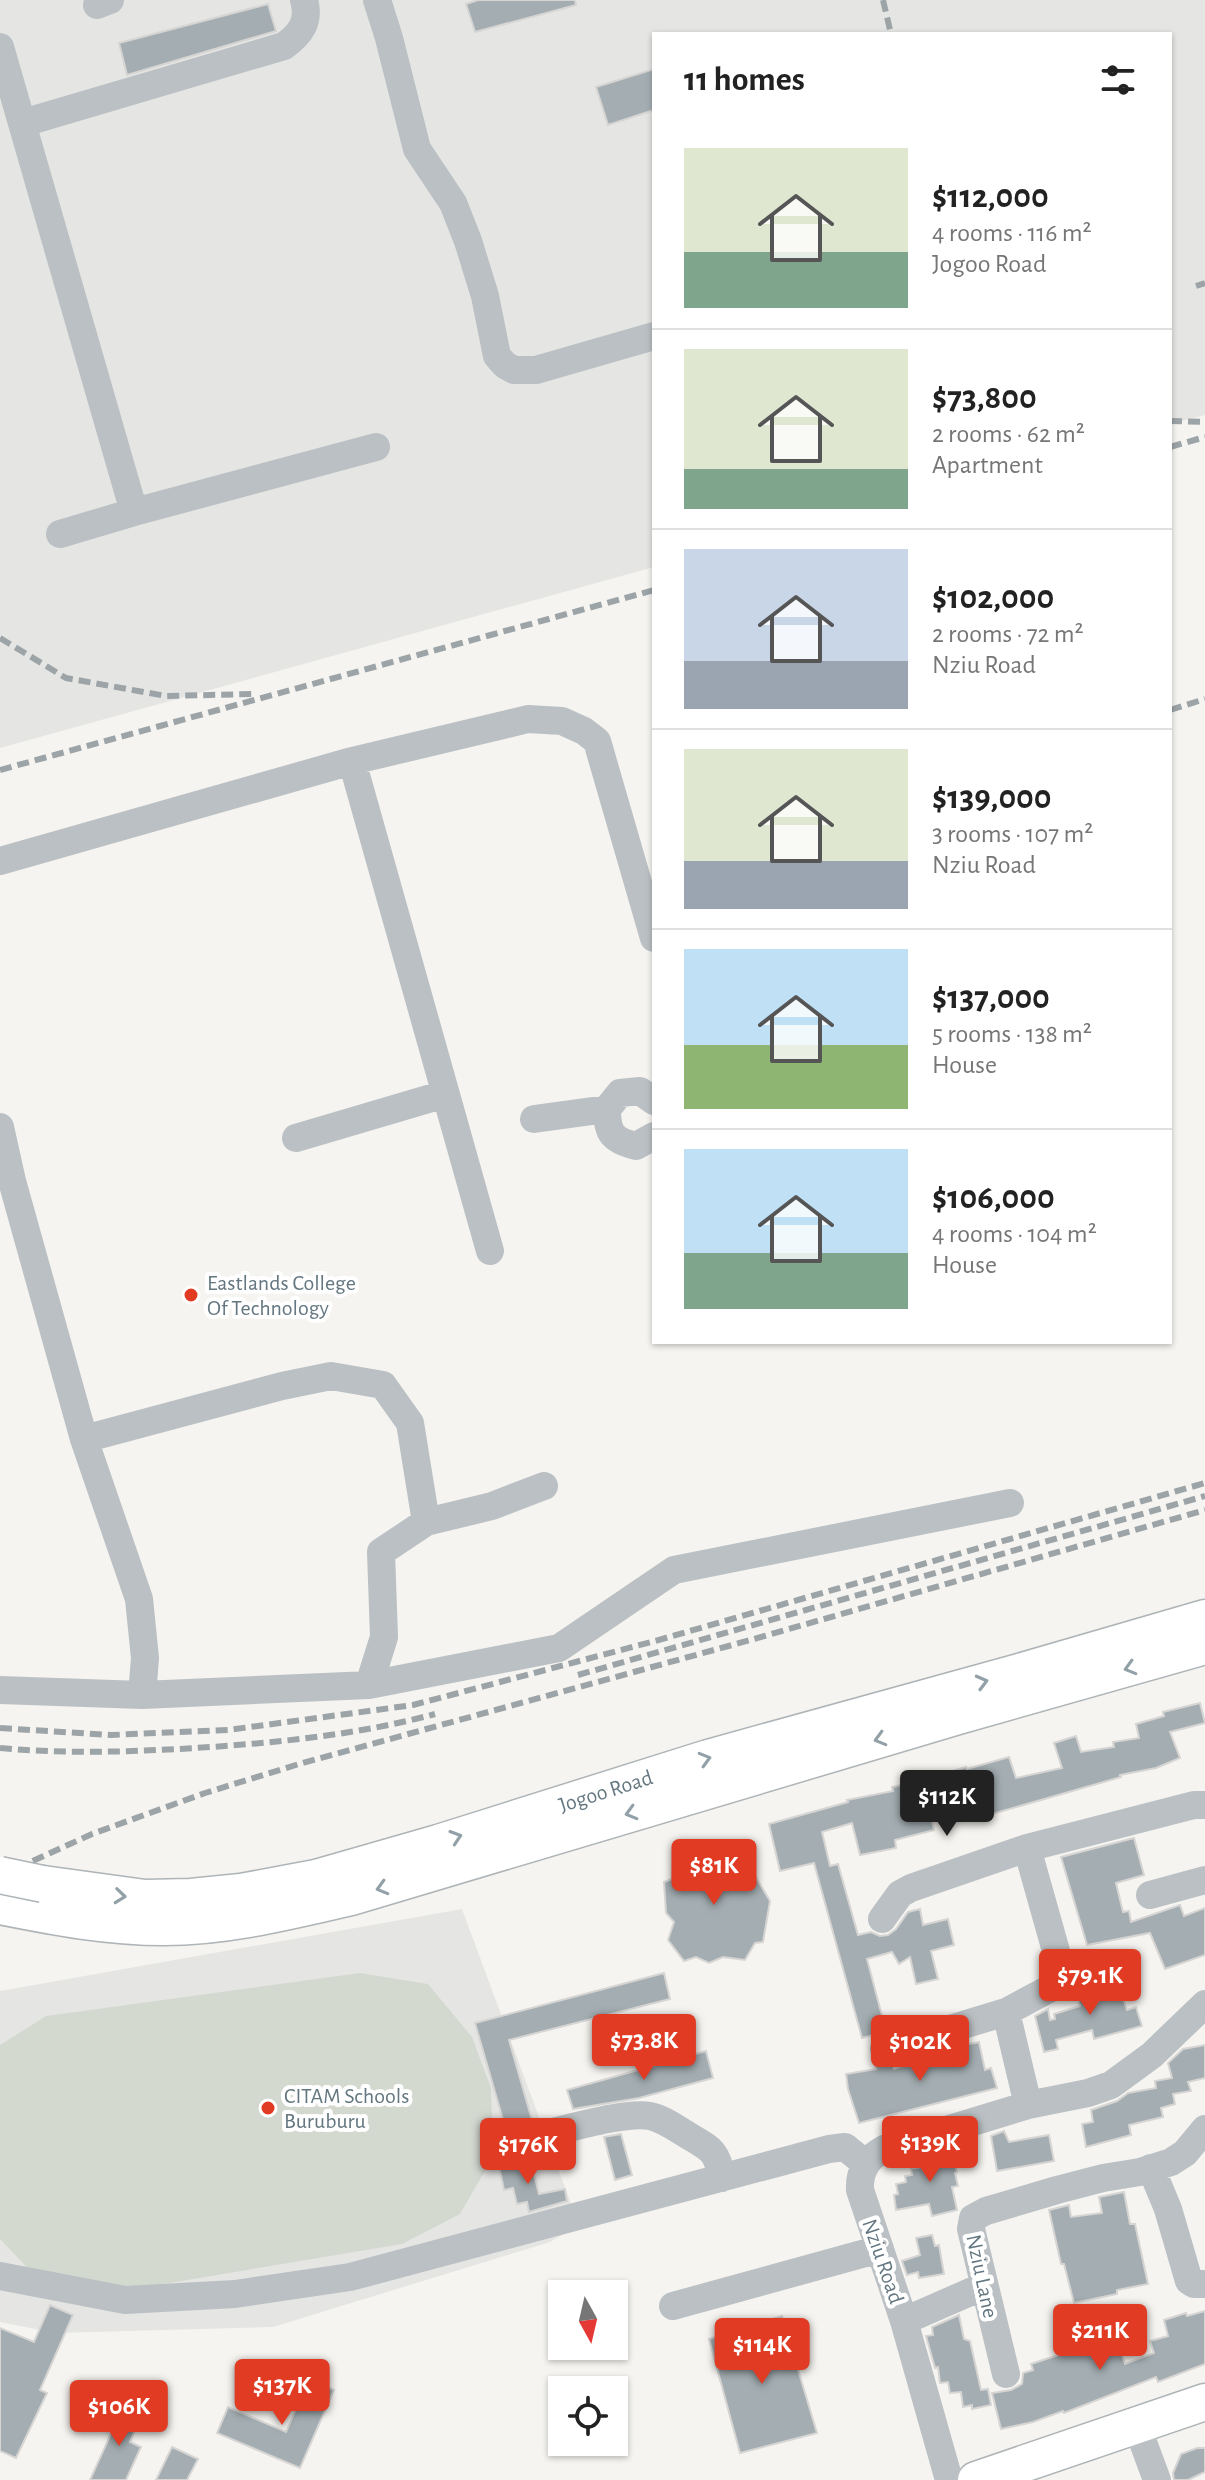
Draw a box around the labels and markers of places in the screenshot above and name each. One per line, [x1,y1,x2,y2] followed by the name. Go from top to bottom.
[207,1272,356,1319] place label: Eastlands College Of Technology
[182,1286,200,1304] marker: Eastlands College Of Technology
[891,1770,1003,1838] pin: $112K
[667,1839,761,1907] pin: $81K
[1025,1949,1155,2017] pin: $79.1K
[579,2014,709,2082] pin: $73.8K
[864,2015,976,2083] pin: $102K
[284,2085,409,2132] place label: CITAM Schools Buruburu
[259,2099,277,2117] marker: CITAM Schools Buruburu
[874,2116,986,2184] pin: $139K
[472,2118,584,2186] pin: $176K
[1044,2304,1156,2372] pin: $211K
[706,2318,818,2386] pin: $114K
[226,2359,338,2427] pin: $137K
[63,2380,175,2448] pin: $106K

